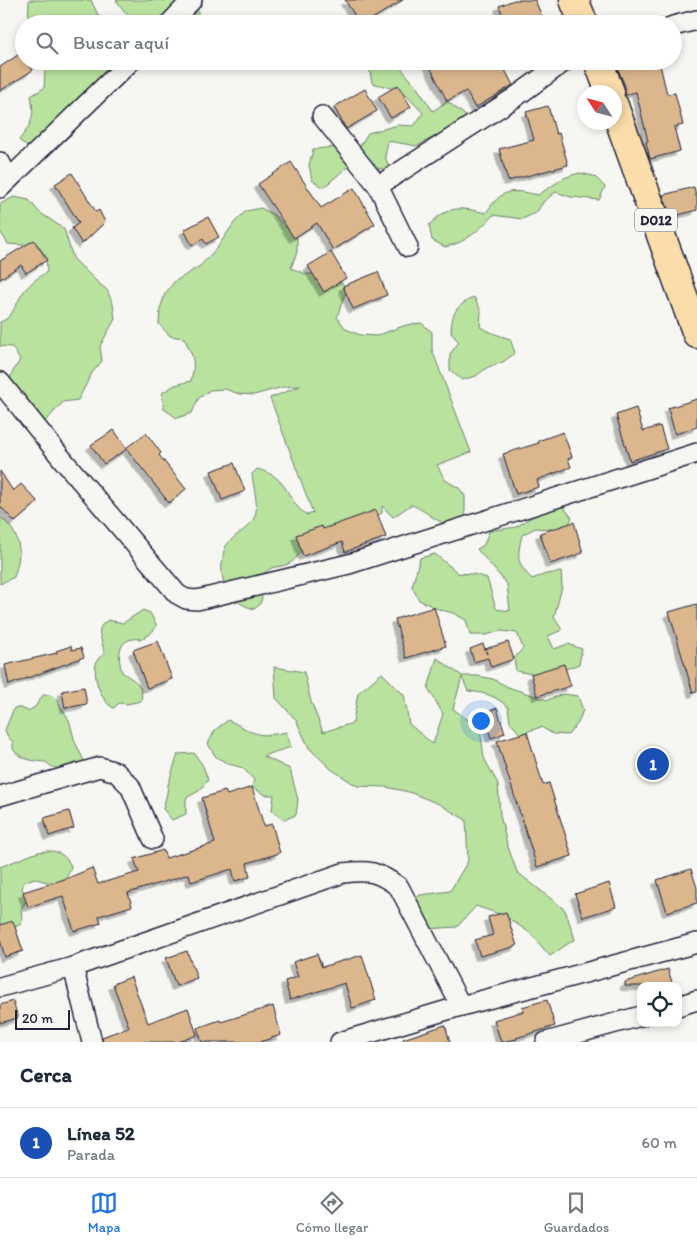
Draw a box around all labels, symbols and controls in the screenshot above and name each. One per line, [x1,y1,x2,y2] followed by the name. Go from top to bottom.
[15,15,682,70] search box
[33,29,61,57] icon: search
[73,31,169,54] text: Buscar aquí
[577,85,622,130] north arrow
[635,208,677,232] road number: D012
[468,708,494,734] your location
[637,745,669,783] pin: 1
[637,982,682,1027] map controls
[637,982,682,1027] button: locate
[15,1007,70,1030] scale bar
[22,1010,53,1027] text: 20 m
[20,1062,72,1087] text: Cerca
[67,1122,135,1145] text: Línea 52
[32,1133,40,1152] text: 1
[642,1133,677,1152] text: 60 m
[67,1145,115,1164] text: Parada
[88,1189,120,1236] tab: Mapa
[296,1189,368,1236] tab: Cómo llegar
[544,1189,609,1236] tab: Guardados

